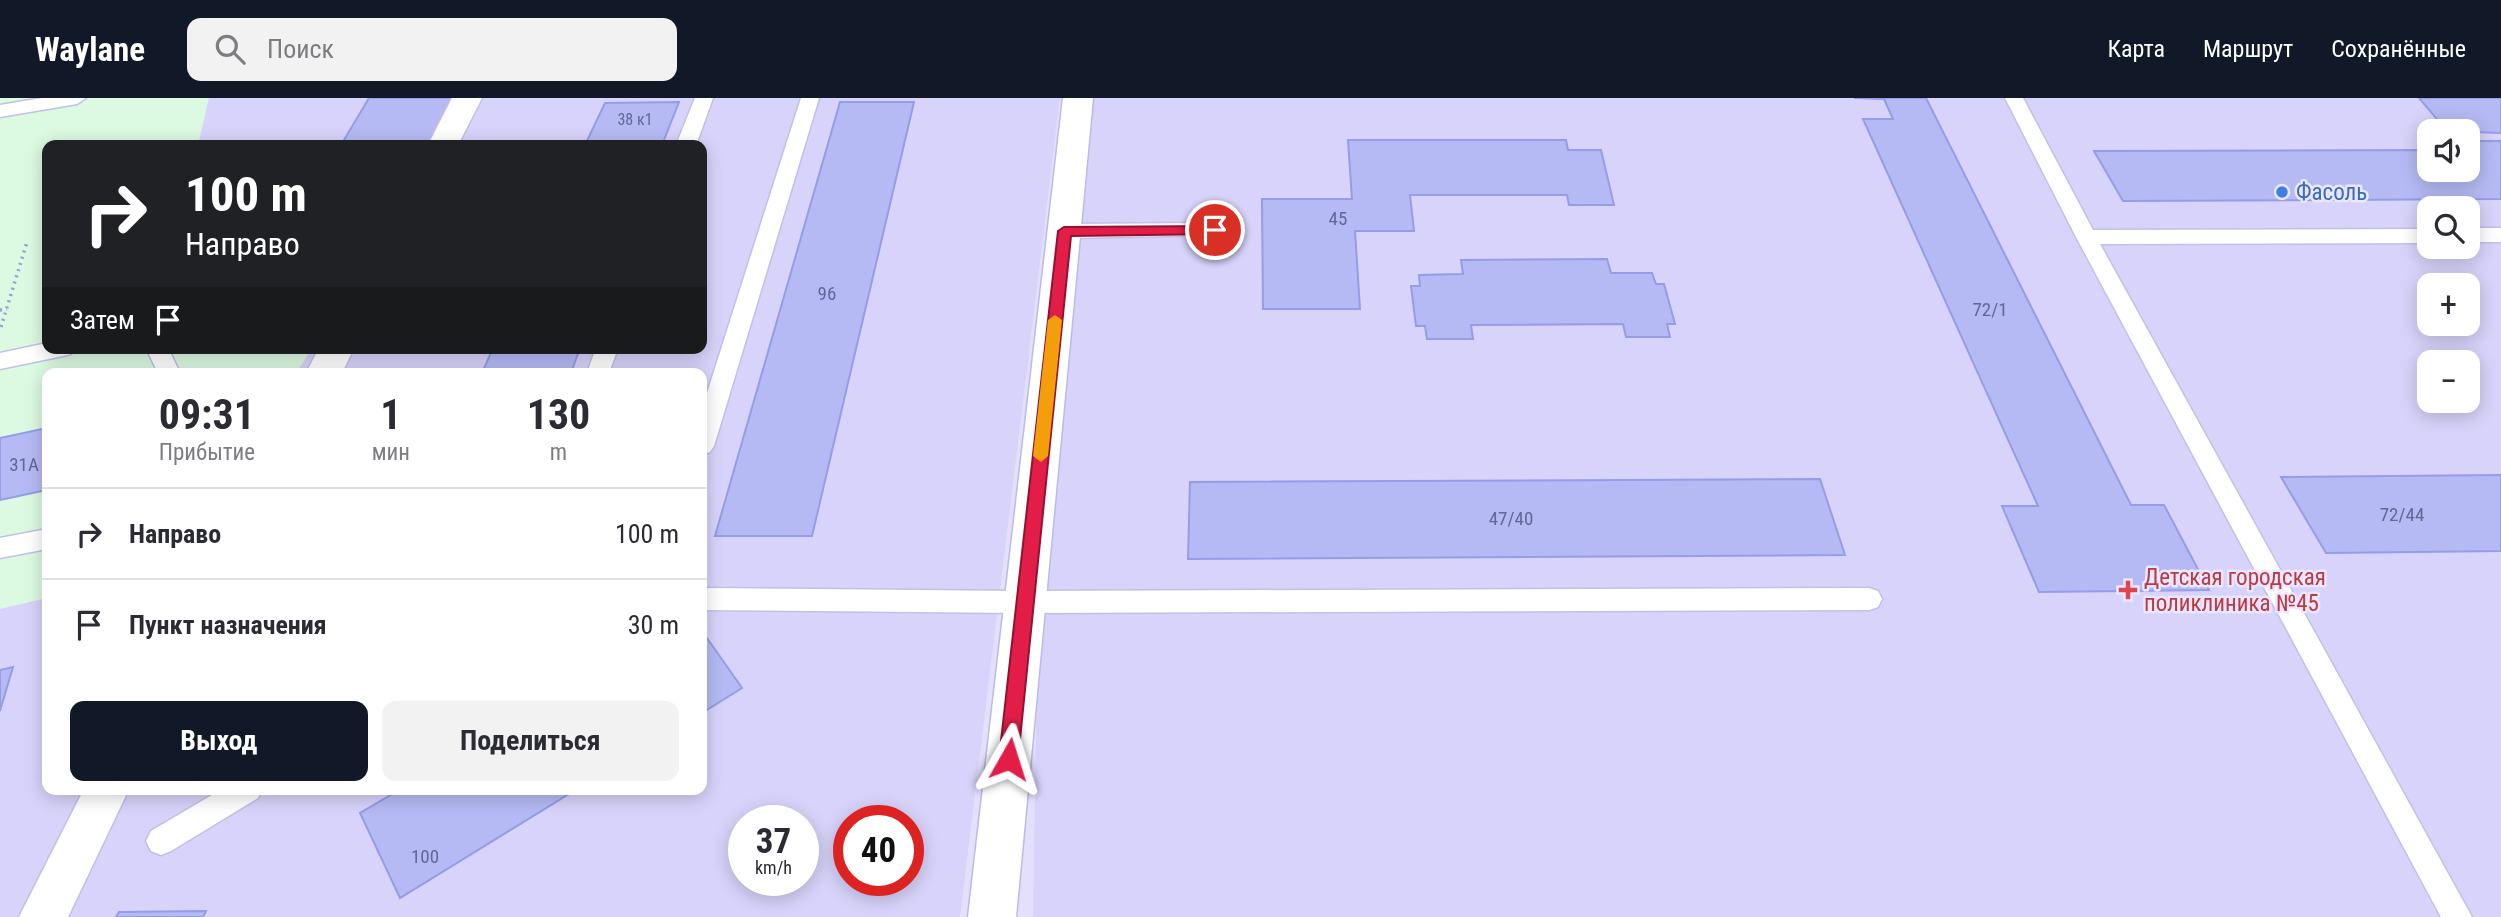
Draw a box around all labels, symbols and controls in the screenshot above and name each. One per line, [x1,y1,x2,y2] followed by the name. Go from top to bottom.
[187,18,677,81] search box
[35,30,145,69] text: Waylane
[211,30,249,68] icon: search
[267,34,334,64] text: Поиск
[2108,35,2165,63] text: Карта
[2203,35,2293,63] text: Маршрут
[2331,35,2466,63] text: Сохранённые
[617,110,653,129] house number: 38 к1
[2417,119,2480,413] map controls
[2417,119,2480,182] button: sound
[185,166,307,223] text: 100 m
[70,168,161,259] icon: right
[2296,179,2367,206] place label: Фасоль
[2274,184,2290,200] marker: Фасоль
[2417,196,2480,259] button: search
[1185,200,1245,260] pin
[1329,207,1347,230] house number: 45
[1196,211,1234,249] icon: arrive
[185,225,300,263] text: Направо
[2417,273,2480,336] button: +
[818,282,836,305] house number: 96
[1972,298,2008,321] house number: 72/1
[149,301,187,339] icon: arrive
[70,305,135,335] text: Затем
[2417,350,2480,413] button: −
[159,390,255,439] text: 09:31
[380,390,401,439] text: 1
[527,390,590,439] text: 130
[159,439,255,466] text: Прибытие
[372,439,410,466] text: мин
[550,439,567,466] text: m
[9,453,39,476] house number: 31А
[2380,503,2424,526] house number: 72/44
[1489,507,1533,530] house number: 47/40
[70,515,108,553] icon: right
[129,519,221,549] text: Направо
[615,519,679,549] text: 100 m
[2144,564,2326,617] place label: Детская городская поликлиника №45
[2118,580,2138,600] marker: Детская городская поликлиника №45
[70,606,108,644] icon: arrive
[129,610,327,640] text: Пункт назначения
[628,610,679,640] text: 30 m
[70,701,368,781] button: Выход
[382,701,679,781] button: Поделиться
[972,722,1046,796] position arrow
[833,805,924,896] speed limit sign: 40
[756,821,791,862] text: 37
[411,845,439,868] house number: 100
[755,857,792,878] text: km/h

